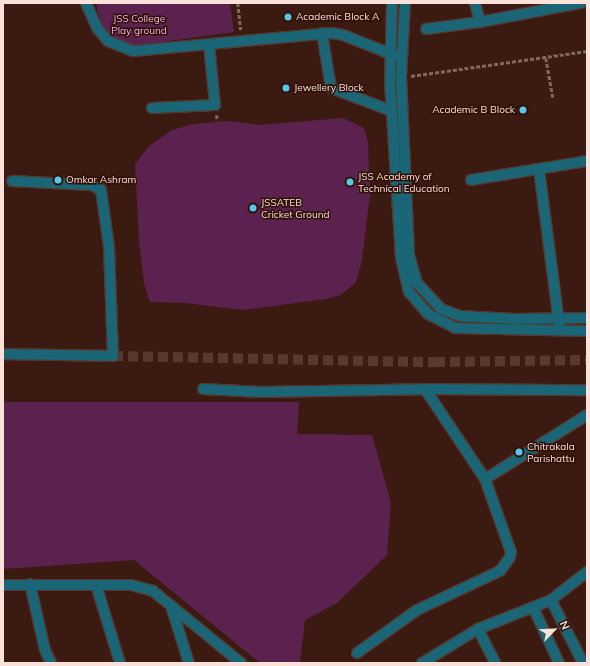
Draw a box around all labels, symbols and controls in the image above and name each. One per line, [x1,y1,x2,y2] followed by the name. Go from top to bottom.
[296,11,379,23] place label: Academic Block A
[111,12,167,36] park label: JSS College Play ground
[283,12,293,22] marker: Academic Block A
[294,82,364,94] place label: Jewellery Block
[281,83,291,93] marker: Jewellery Block
[432,104,515,116] place label: Academic B Block
[518,105,528,115] marker: Academic B Block
[358,170,450,194] place label: JSS Academy of Technical Education
[66,174,136,186] place label: Omkar Ashram
[53,175,63,185] marker: Omkar Ashram
[345,177,355,187] marker: JSS Academy of Technical Education
[261,196,330,220] place label: JSSATEB Cricket Ground
[248,203,258,213] marker: JSSATEB Cricket Ground
[527,440,575,464] place label: Chitrakala Parishattu
[514,447,524,457] marker: Chitrakala Parishattu
[534,610,574,650] north arrow
[557,618,573,632] text: N

